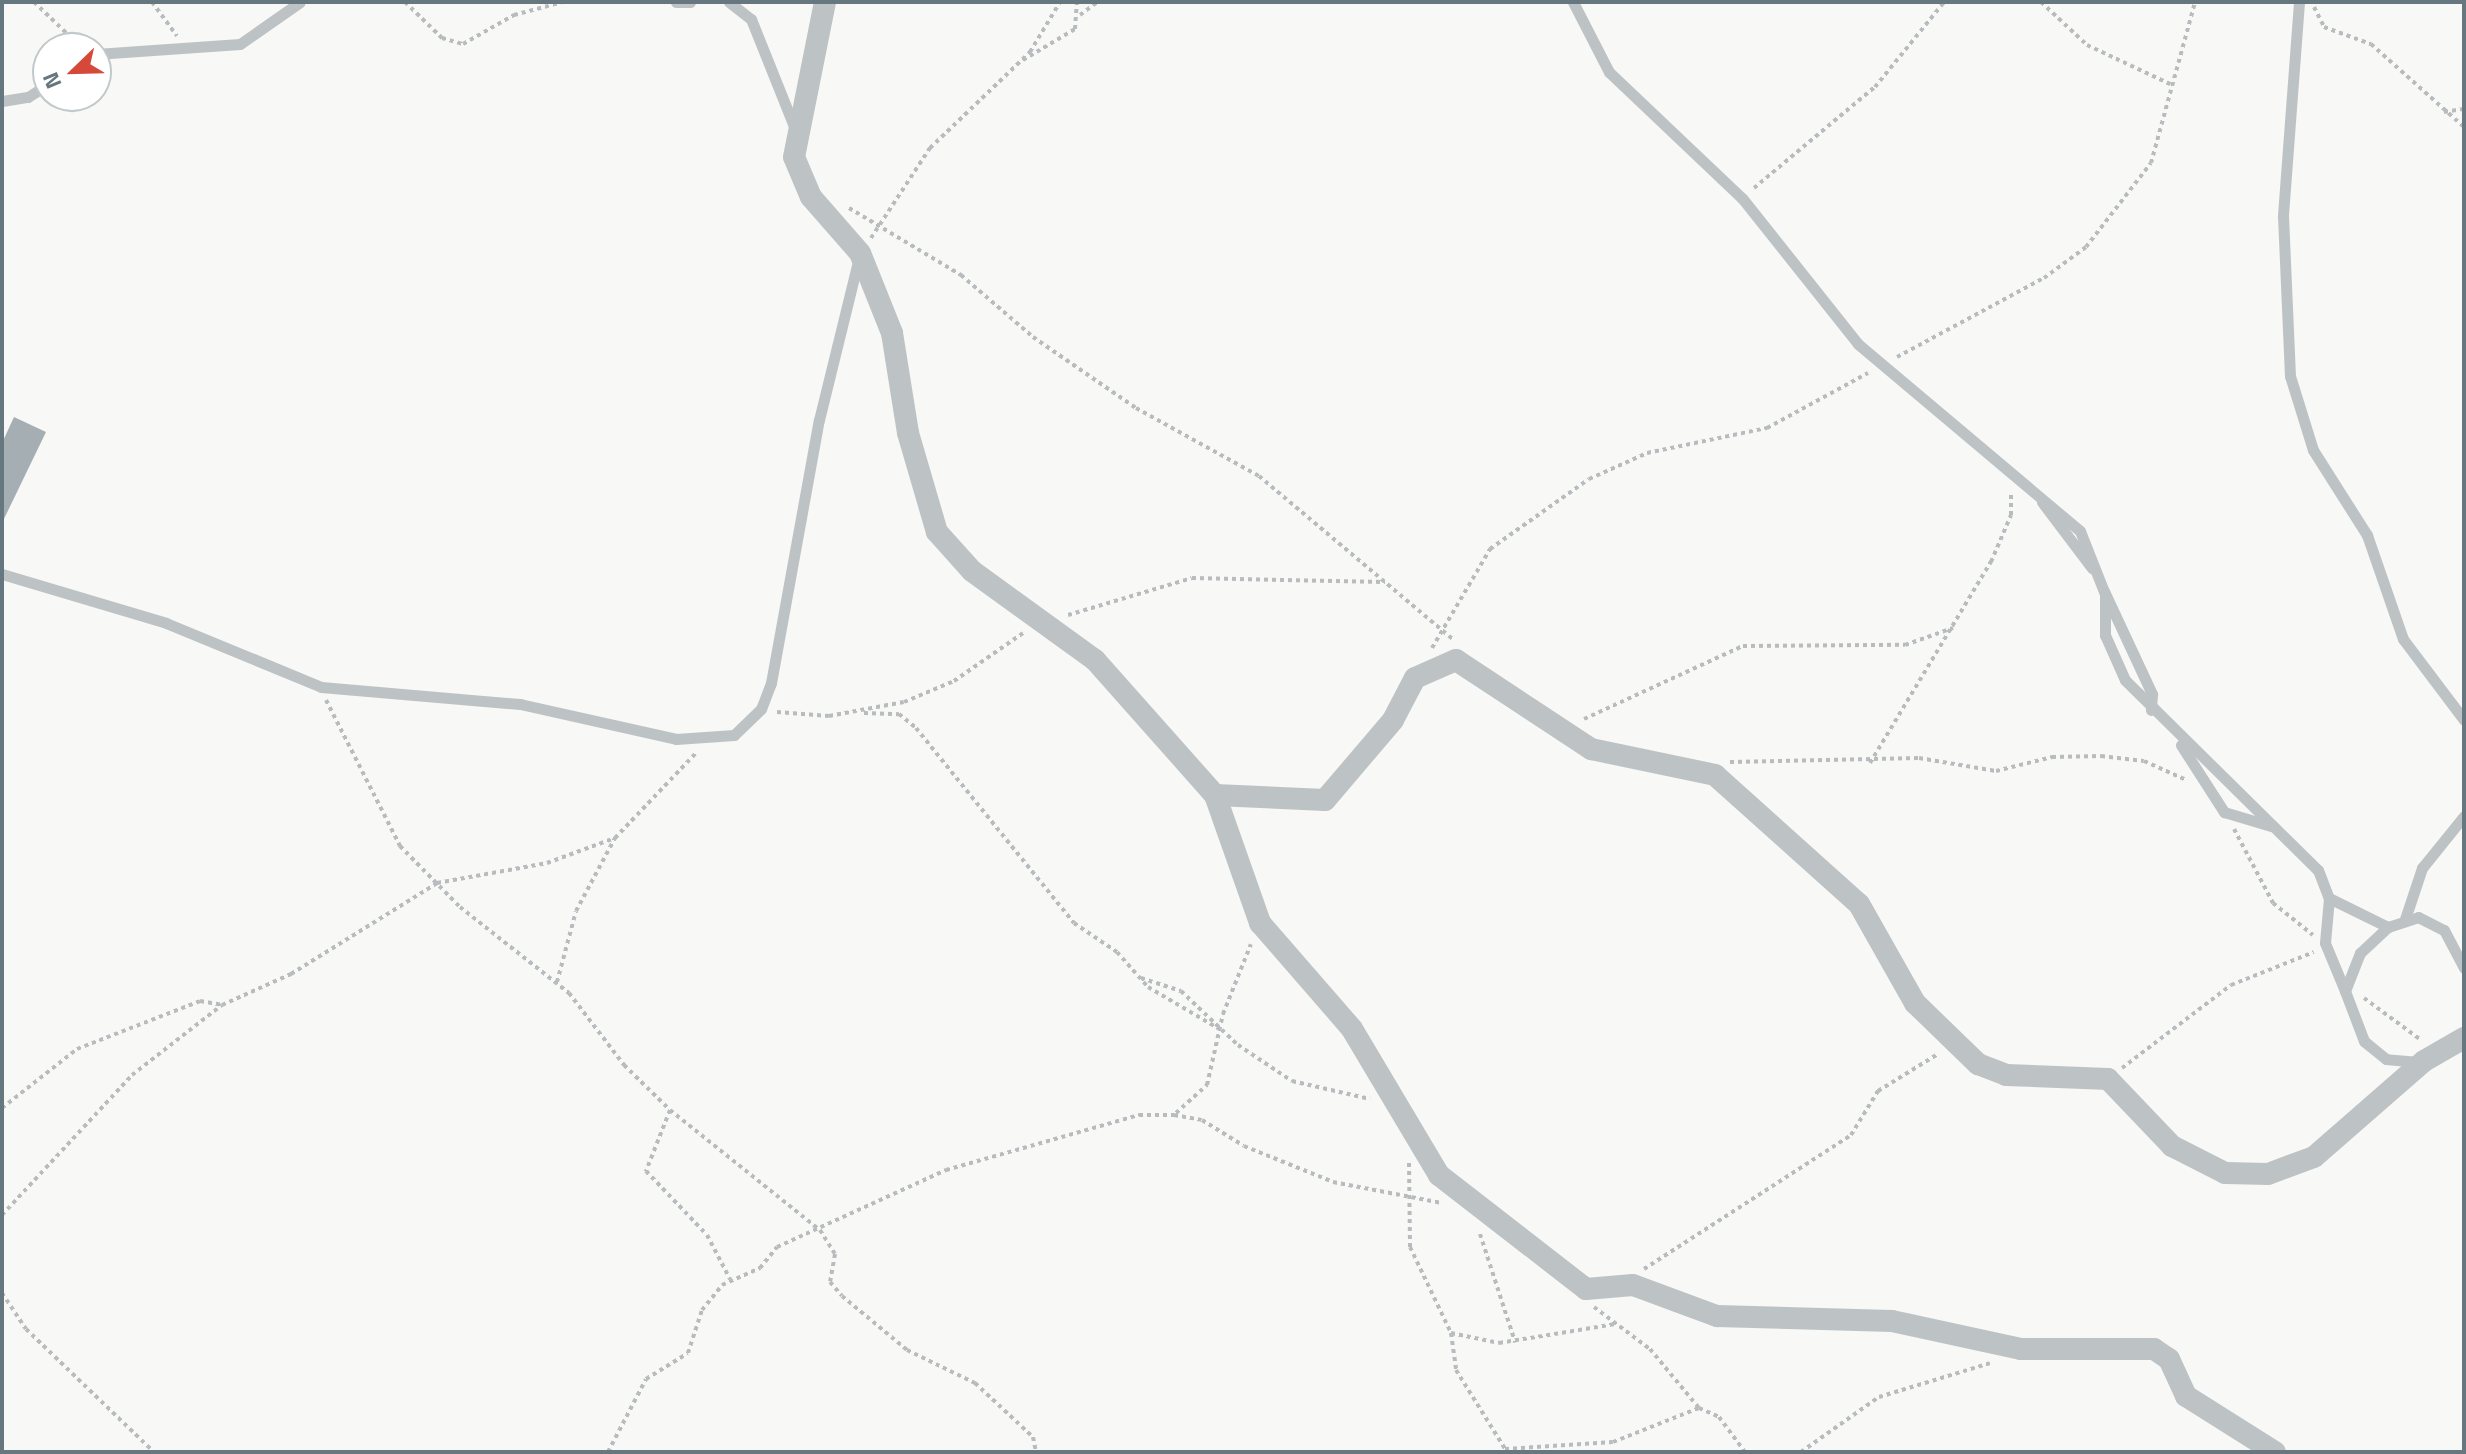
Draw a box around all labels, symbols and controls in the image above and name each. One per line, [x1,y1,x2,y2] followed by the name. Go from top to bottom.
[32,32,112,112] north arrow
[33,67,70,94] text: N

